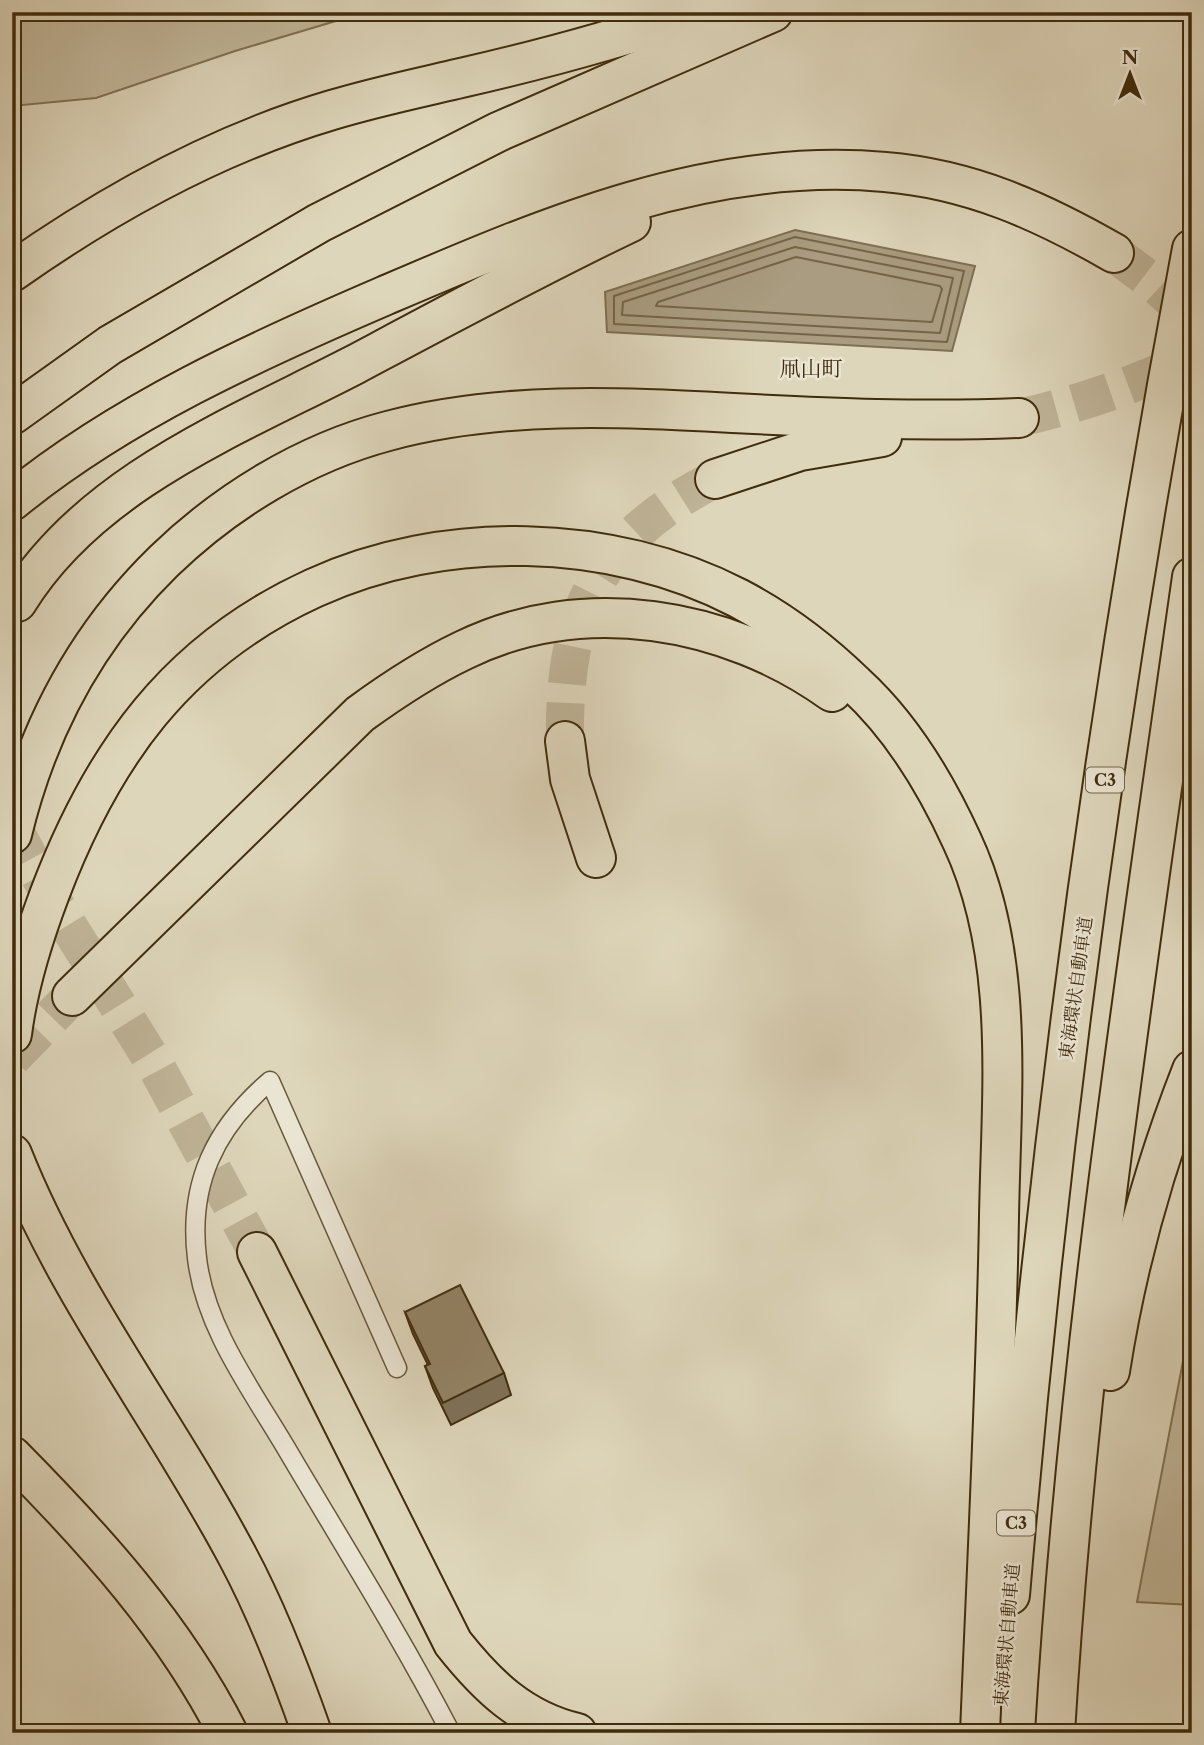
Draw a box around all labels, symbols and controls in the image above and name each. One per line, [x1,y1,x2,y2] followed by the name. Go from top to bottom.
[1096,38,1166,108] north arrow
[1122,46,1138,69] text: N
[780,356,843,381] district label: 凧山町
[1086,768,1124,792] road number: C3
[1055,915,1097,1061] street label: 東海環状自動車道
[997,1511,1035,1536] road number: C3
[990,1562,1024,1708] street label: 東海環状自動車道

